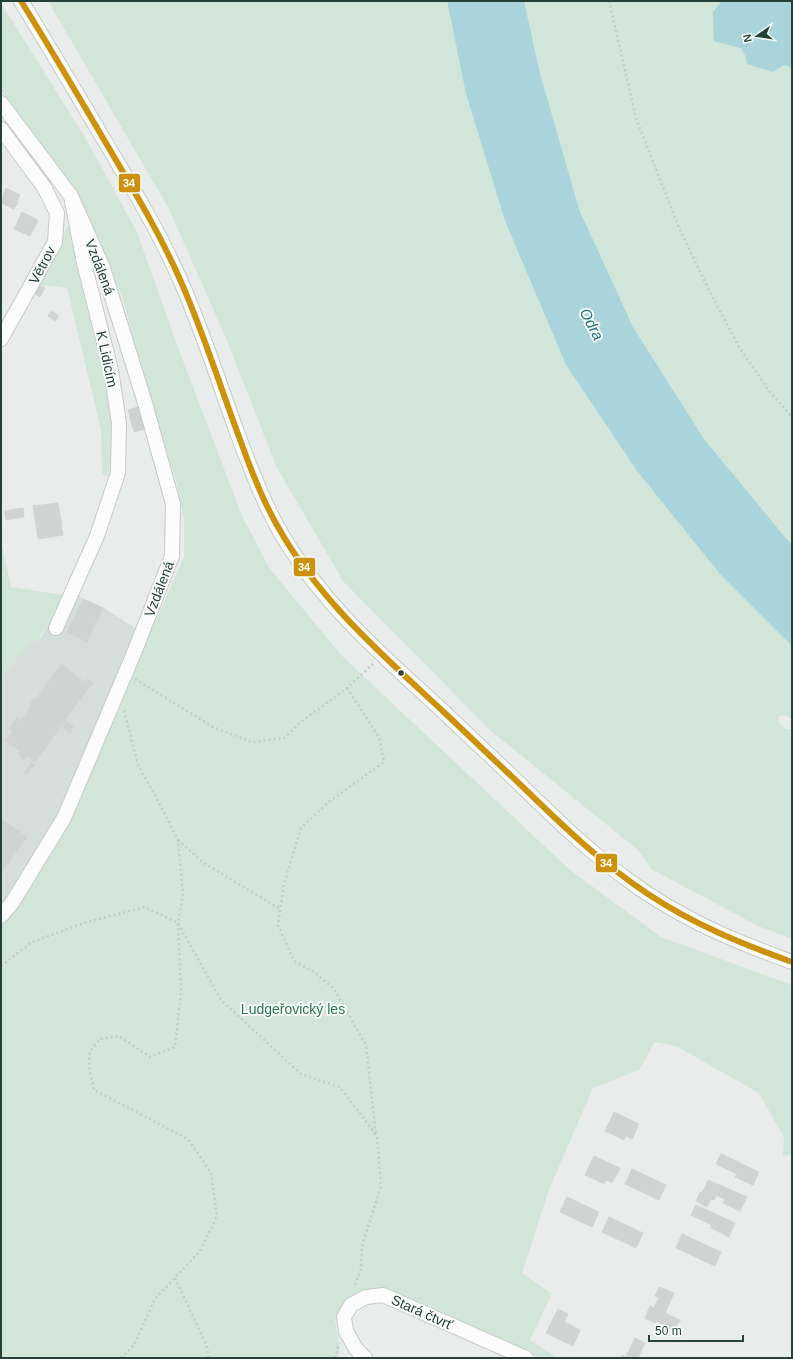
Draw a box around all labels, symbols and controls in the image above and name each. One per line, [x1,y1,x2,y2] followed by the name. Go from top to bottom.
[737,16,777,56] north arrow
[741,33,754,43] text: N
[118,173,141,193] line badge: 34
[123,177,136,189] text: 34
[82,237,118,297] street label: Vzdálená
[25,243,59,287] street label: Větrov
[577,305,607,343] water label: Odra
[93,329,121,389] street label: K Lidicím
[293,557,316,577] line badge: 34
[141,559,177,619] street label: Vzdálená
[298,561,311,573] text: 34
[396,668,406,678] unlabelled marker
[595,853,618,873] line badge: 34
[600,857,613,869] text: 34
[241,1001,345,1017] park label: Ludgeřovický les
[389,1291,456,1333] street label: Stará čtvrť
[649,1317,743,1343] scale bar
[655,1324,682,1338] text: 50 m

